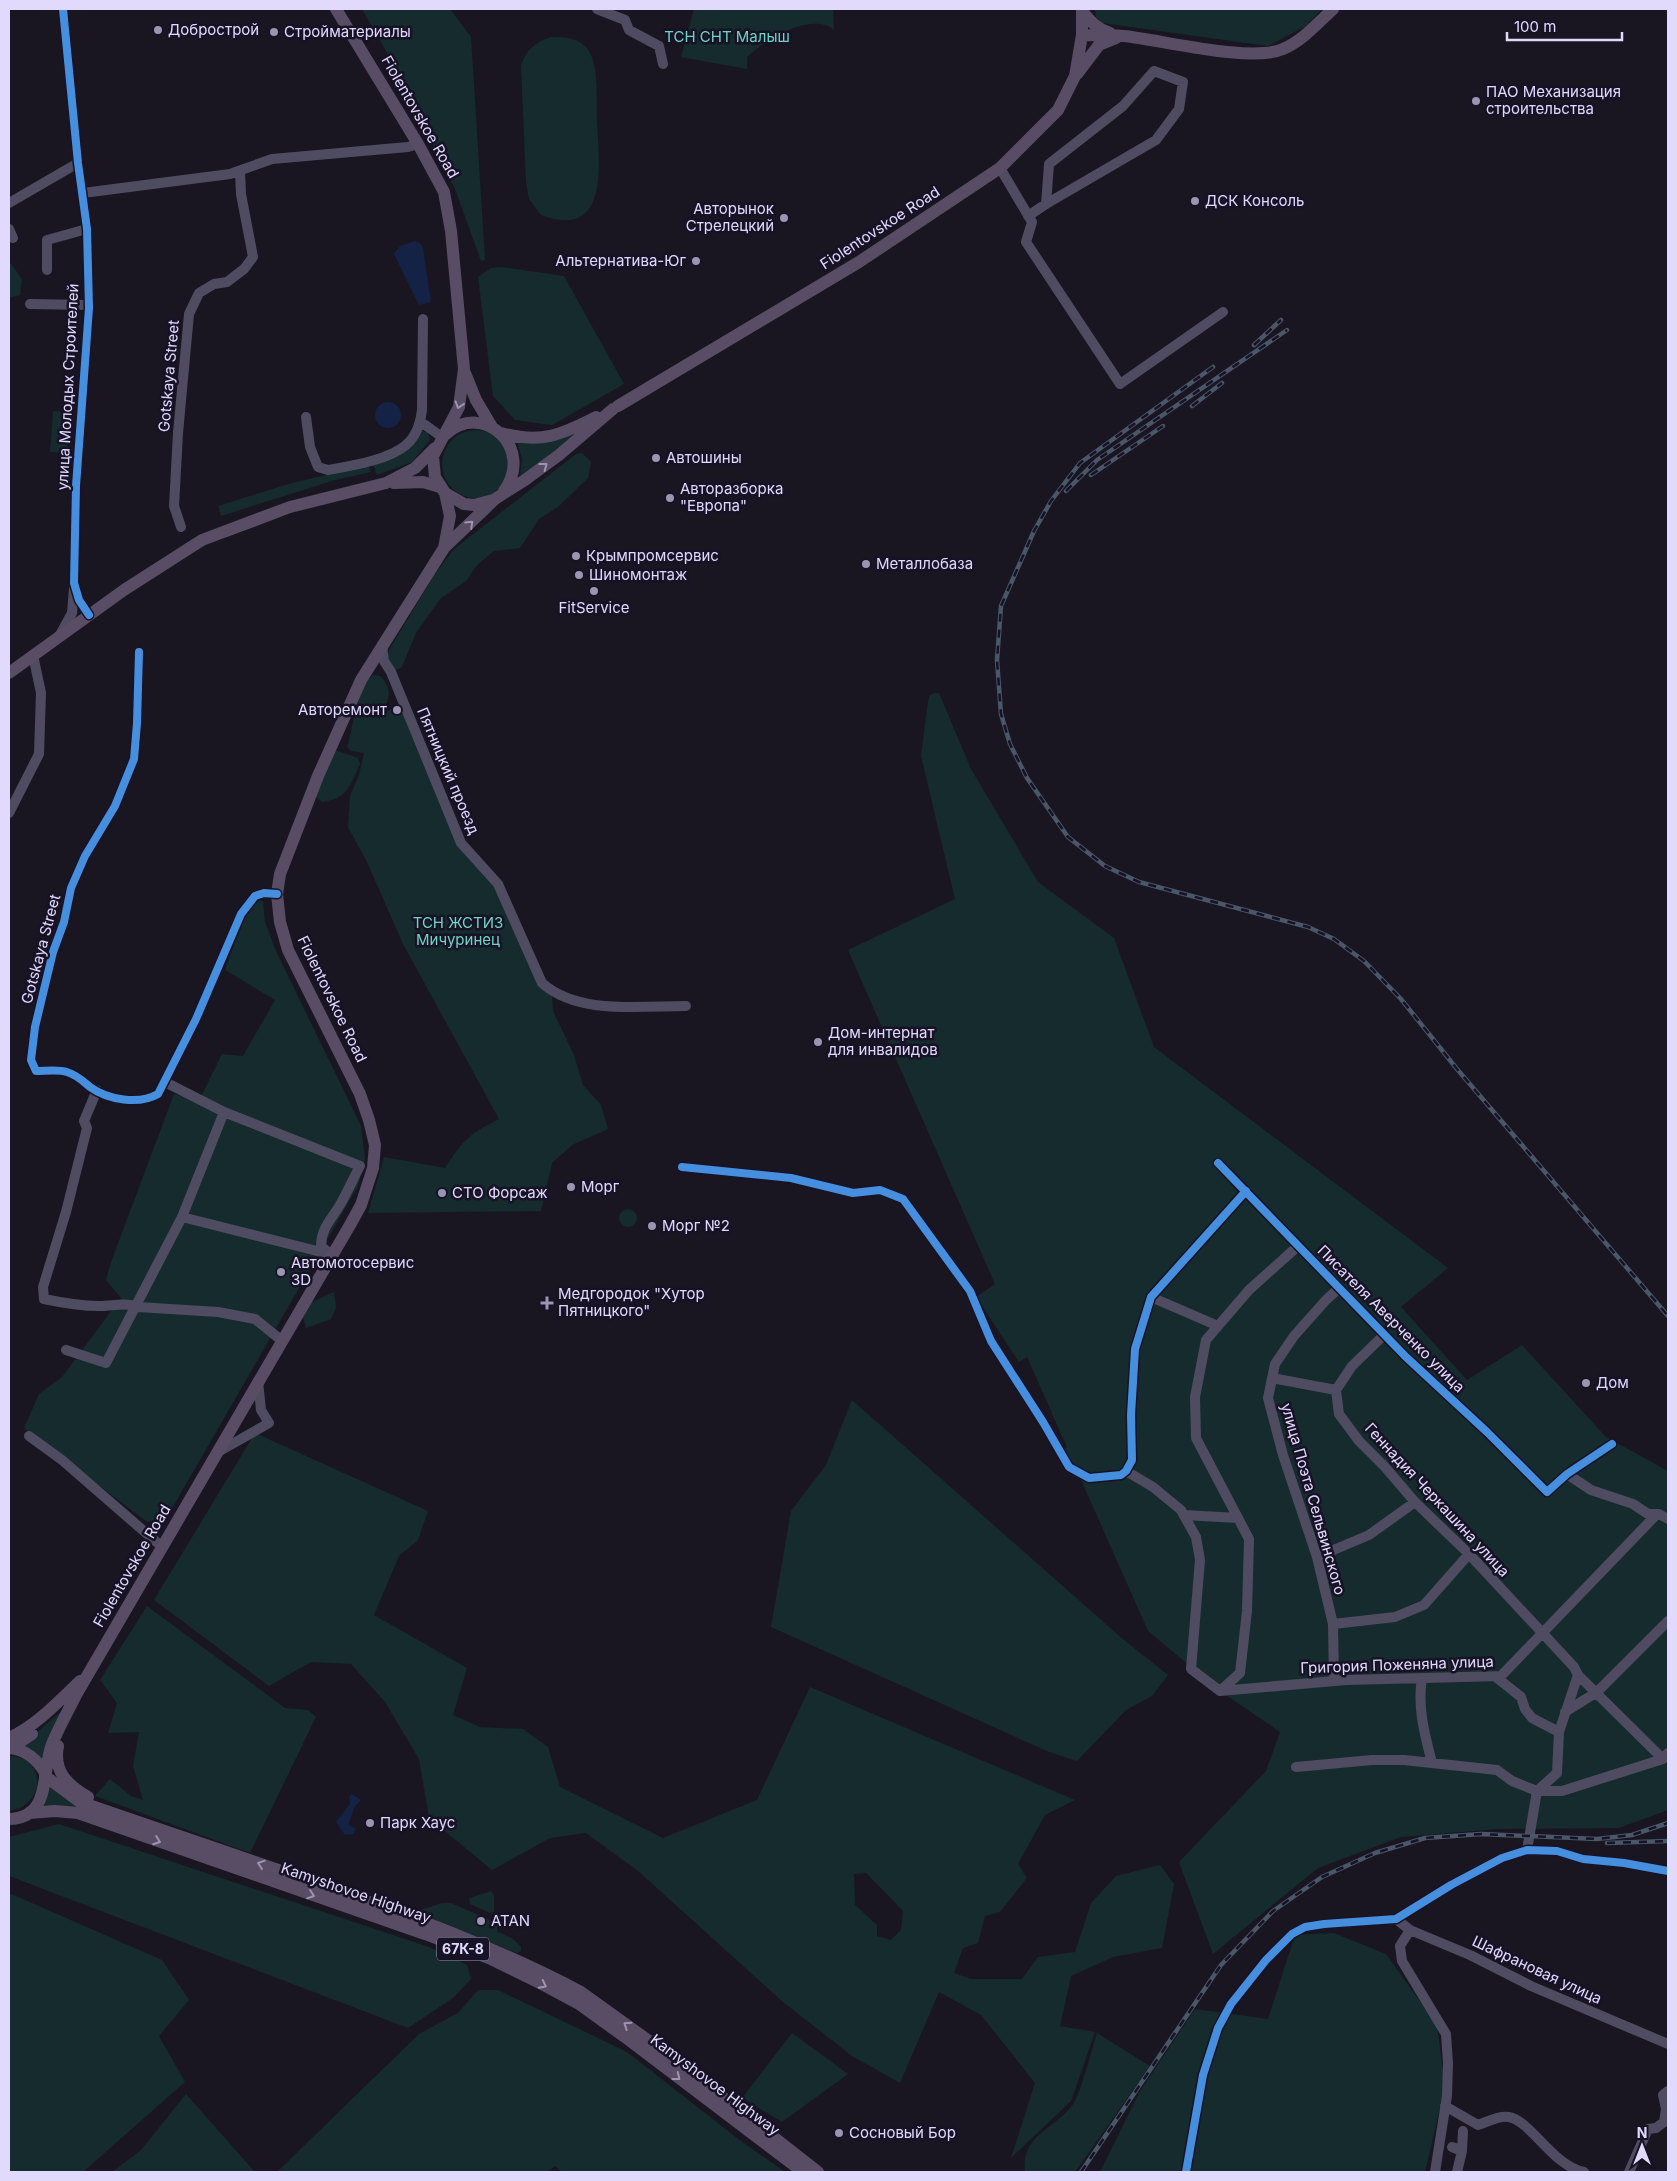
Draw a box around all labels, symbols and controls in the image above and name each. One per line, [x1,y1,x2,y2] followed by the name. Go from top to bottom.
[1507,10,1622,42] scale bar
[1514,17,1556,36] text: 100 m
[168,20,259,39] place label: Добрострой
[284,22,411,41] place label: Стройматериалы
[152,24,164,36] marker: Добрострой
[268,26,280,38] marker: Стройматериалы
[664,27,790,46] park label: ТСН СНТ Малыш
[378,52,463,182] street label: Fiolentovskoe Road
[1486,82,1621,118] place label: ПАО Механизация строительства
[1470,95,1482,107] marker: ПАО Механизация строительства
[816,182,943,273] street label: Fiolentovskoe Road
[1205,191,1304,210] place label: ДСК Консоль
[1189,195,1201,207] marker: ДСК Консоль
[686,199,774,235] place label: Авторынок Стрелецкий
[778,212,790,224] marker: Авторынок Стрелецкий
[555,251,686,270] place label: Альтернатива-Юг
[690,255,702,267] marker: Альтернатива-Юг
[53,283,82,491] street label: улица Молодых Строителей
[154,319,183,433] street label: Gotskaya Street
[454,400,464,409] one-way arrow
[666,448,742,467] place label: Автошины
[650,452,662,464] marker: Автошины
[538,463,548,472] one-way arrow
[680,479,783,515] place label: Авторазборка "Европа"
[664,492,676,504] marker: Авторазборка "Европа"
[464,521,473,530] one-way arrow
[586,546,719,565] place label: Крымпромсервис
[570,550,582,562] marker: Крымпромсервис
[876,554,973,573] place label: Металлобаза
[860,558,872,570] marker: Металлобаза
[589,565,687,584] place label: Шиномонтаж
[573,569,585,581] marker: Шиномонтаж
[588,585,600,597] marker: FitService
[558,598,630,617] place label: FitService
[298,700,387,719] place label: Авторемонт
[391,704,403,716] marker: Авторемонт
[413,704,484,837] street label: Пятницкий проезд
[17,892,64,1006] street label: Gotskaya Street
[413,913,503,949] park label: ТСН ЖСТИЗ Мичуринец
[294,932,371,1065] street label: Fiolentovskoe Road
[828,1023,938,1059] place label: Дом-интернат для инвалидов
[812,1036,824,1048] marker: Дом-интернат для инвалидов
[581,1177,620,1196] place label: Морг
[565,1181,577,1193] marker: Морг
[452,1183,548,1202] place label: СТО Форсаж
[436,1187,448,1199] marker: СТО Форсаж
[662,1216,730,1235] place label: Морг №2
[646,1220,658,1232] marker: Морг №2
[1314,1241,1469,1396] street label: Писателя Аверченко улица
[291,1253,414,1289] place label: Автомотосервис 3D
[275,1266,287,1278] marker: Автомотосервис 3D
[558,1284,705,1320] place label: Медгородок "Хутор Пятницкого"
[540,1296,554,1310] marker: Медгородок "Хутор Пятницкого"
[1596,1373,1629,1392] place label: Дом
[1580,1377,1592,1389] marker: Дом
[1277,1401,1350,1597] street label: улица Поэта Сельвинского
[1361,1419,1514,1581] street label: Геннадия Черкашина улица
[89,1501,174,1631] street label: Fiolentovskoe Road
[1300,1652,1494,1677] street label: Григория Поженяна улица
[380,1813,455,1832] place label: Парк Хаус
[364,1817,376,1829] marker: Парк Хаус
[153,1835,161,1845] one-way arrow
[279,1858,434,1927] street label: Kamyshovoe Highway
[257,1860,265,1870] one-way arrow
[306,1889,314,1899] one-way arrow
[491,1911,530,1930] place label: ATAN
[475,1915,487,1927] marker: ATAN
[1469,1931,1605,2008] street label: Шафрановая улица
[437,1938,489,1960] road number: 67К-8
[538,1979,547,1989] one-way arrow
[623,2022,633,2031] one-way arrow
[647,2030,784,2140] street label: Kamyshovoe Highway
[671,2072,680,2080] one-way arrow
[1617,2121,1667,2171] north arrow
[849,2123,956,2142] place label: Сосновый Бор
[1637,2124,1647,2141] text: N
[833,2127,845,2139] marker: Сосновый Бор

